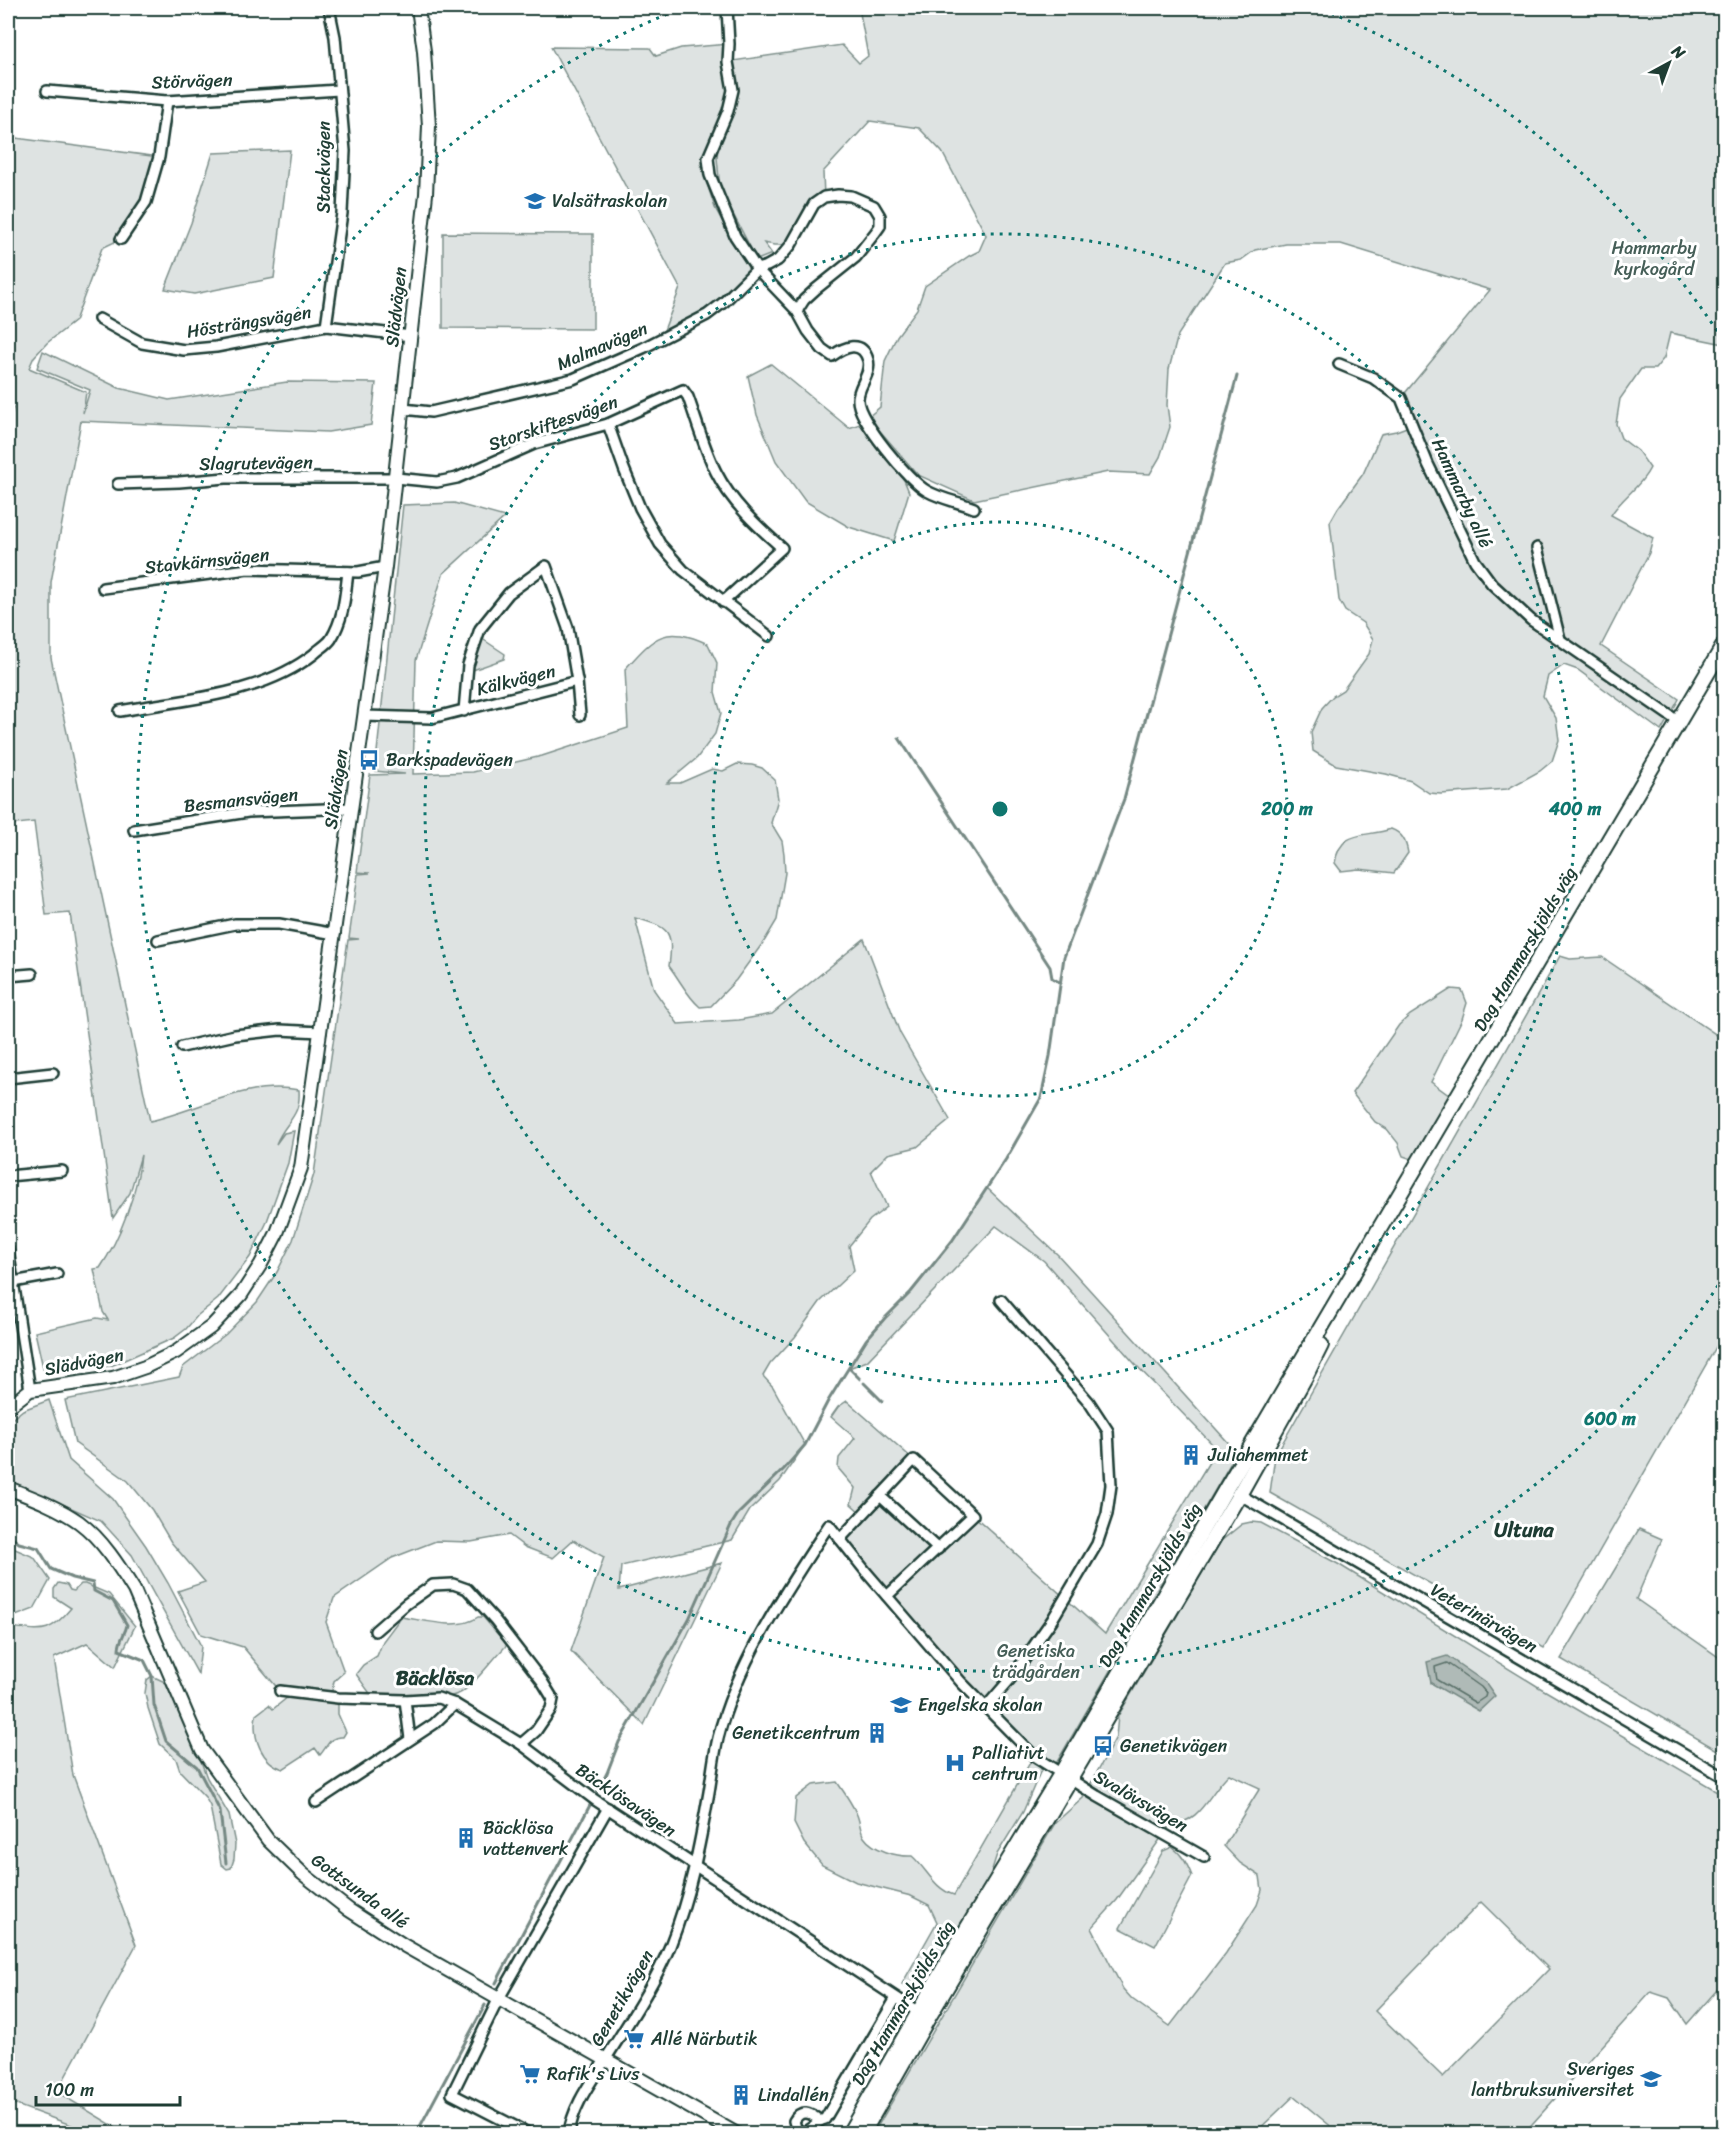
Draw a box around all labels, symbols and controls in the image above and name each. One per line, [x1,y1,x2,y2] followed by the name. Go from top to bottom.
[1639,33,1699,93] north arrow
[1664,37,1693,67] text: N
[151,64,233,98] street label: Störvägen
[308,121,340,213] street label: Stackvägen
[552,185,667,217] place label: Valsätraskolan
[523,189,547,213] school or university icon: Valsätraskolan
[1611,232,1697,285] park label: Hammarby kyrkogård
[376,265,416,349] street label: Slädvägen
[184,296,314,348] street label: Hösträngsvägen
[551,312,653,380] street label: Malmavägen
[484,386,622,460] street label: Storskiftesvägen
[1423,433,1501,553] street label: Hammarby allé
[199,446,313,480] street label: Slagrutevägen
[143,539,271,583] street label: Stavkärnsvägen
[473,655,559,705] street label: Kälkvägen
[386,744,513,776] place label: Barkspadevägen
[315,747,357,831] street label: Slädvägen
[357,748,381,772] bus stop icon: Barkspadevägen
[182,778,300,822] street label: Besmansvägen
[1260,793,1313,825] text: 200 m
[1548,793,1601,825] text: 400 m
[990,799,1010,819] centre of rings
[1465,860,1585,1038] street label: Dag Hammarskjölds väg
[41,1339,127,1385] street label: Slädvägen
[1583,1403,1636,1435] text: 600 m
[1207,1439,1309,1471] place label: Juliahemmet
[1179,1443,1203,1467] building icon: Juliahemmet
[1090,1496,1210,1674] street label: Dag Hammarskjölds väg
[1494,1513,1555,1548] district label: Ultuna
[1424,1574,1544,1662] street label: Veterinärvägen
[992,1635,1080,1688] park label: Genetiska trädgården
[396,1661,474,1696] district label: Bäcklösa
[918,1689,1043,1721] place label: Engelska skolan
[889,1693,913,1717] school or university icon: Engelska skolan
[732,1717,860,1749] place label: Genetikcentrum
[865,1721,889,1745] building icon: Genetikcentrum
[1120,1730,1228,1762] place label: Genetikvägen
[1091,1734,1115,1758] bus stop icon: Genetikvägen
[972,1737,1045,1790] place label: Palliativt centrum
[943,1751,967,1775] hospital icon: Palliativt centrum
[569,1754,683,1846] street label: Bäcklösavägen
[1087,1761,1195,1841] street label: Svalövsvägen
[483,1812,569,1865] place label: Bäcklösa vattenverk
[454,1826,478,1850] building icon: Bäcklösa vattenverk
[304,1844,416,1938] street label: Gottsunda allé
[843,1914,963,2092] street label: Dag Hammarskjölds väg
[581,1943,663,2052] street label: Genetikvägen
[650,2023,758,2055] place label: Allé Närbutik
[622,2027,646,2051] supermarket icon: Allé Närbutik
[1471,2053,1635,2106] place label: Sveriges lantbruksuniversitet
[547,2058,640,2090] place label: Rafik's Livs
[518,2062,542,2086] supermarket icon: Rafik's Livs
[1639,2067,1663,2091] school or university icon: Sveriges lantbruksuniversitet
[36,2069,180,2107] scale bar
[45,2074,94,2106] text: 100 m
[758,2079,829,2111] place label: Lindallén
[729,2083,753,2107] building icon: Lindallén

